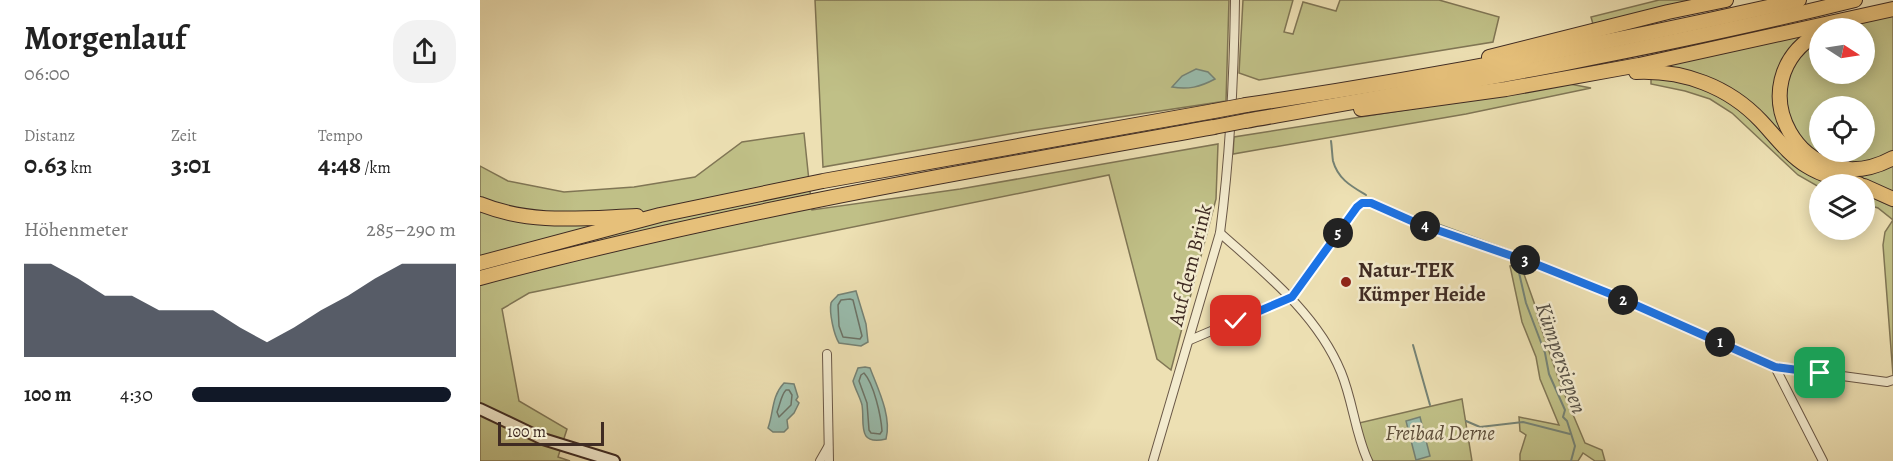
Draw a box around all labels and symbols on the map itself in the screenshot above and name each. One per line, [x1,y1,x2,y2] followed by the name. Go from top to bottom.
[1809,18,1875,84] north arrow
[1161,201,1219,330] street label: Auf dem Brink
[1410,211,1440,241] pin: 4
[1323,218,1353,248] pin: 5
[1510,245,1540,275] pin: 3
[1358,256,1486,308] place label: Natur-TEK Kümper Heide
[1339,275,1353,289] marker: Natur-TEK Kümper Heide
[1608,285,1638,315] pin: 2
[1210,295,1261,346] pin
[1528,298,1594,418] water label: Kümpersiepen
[1705,327,1735,357] pin: 1
[1794,347,1845,398] pin
[498,419,604,446] scale bar
[1385,419,1495,447] park label: Freibad Derne

